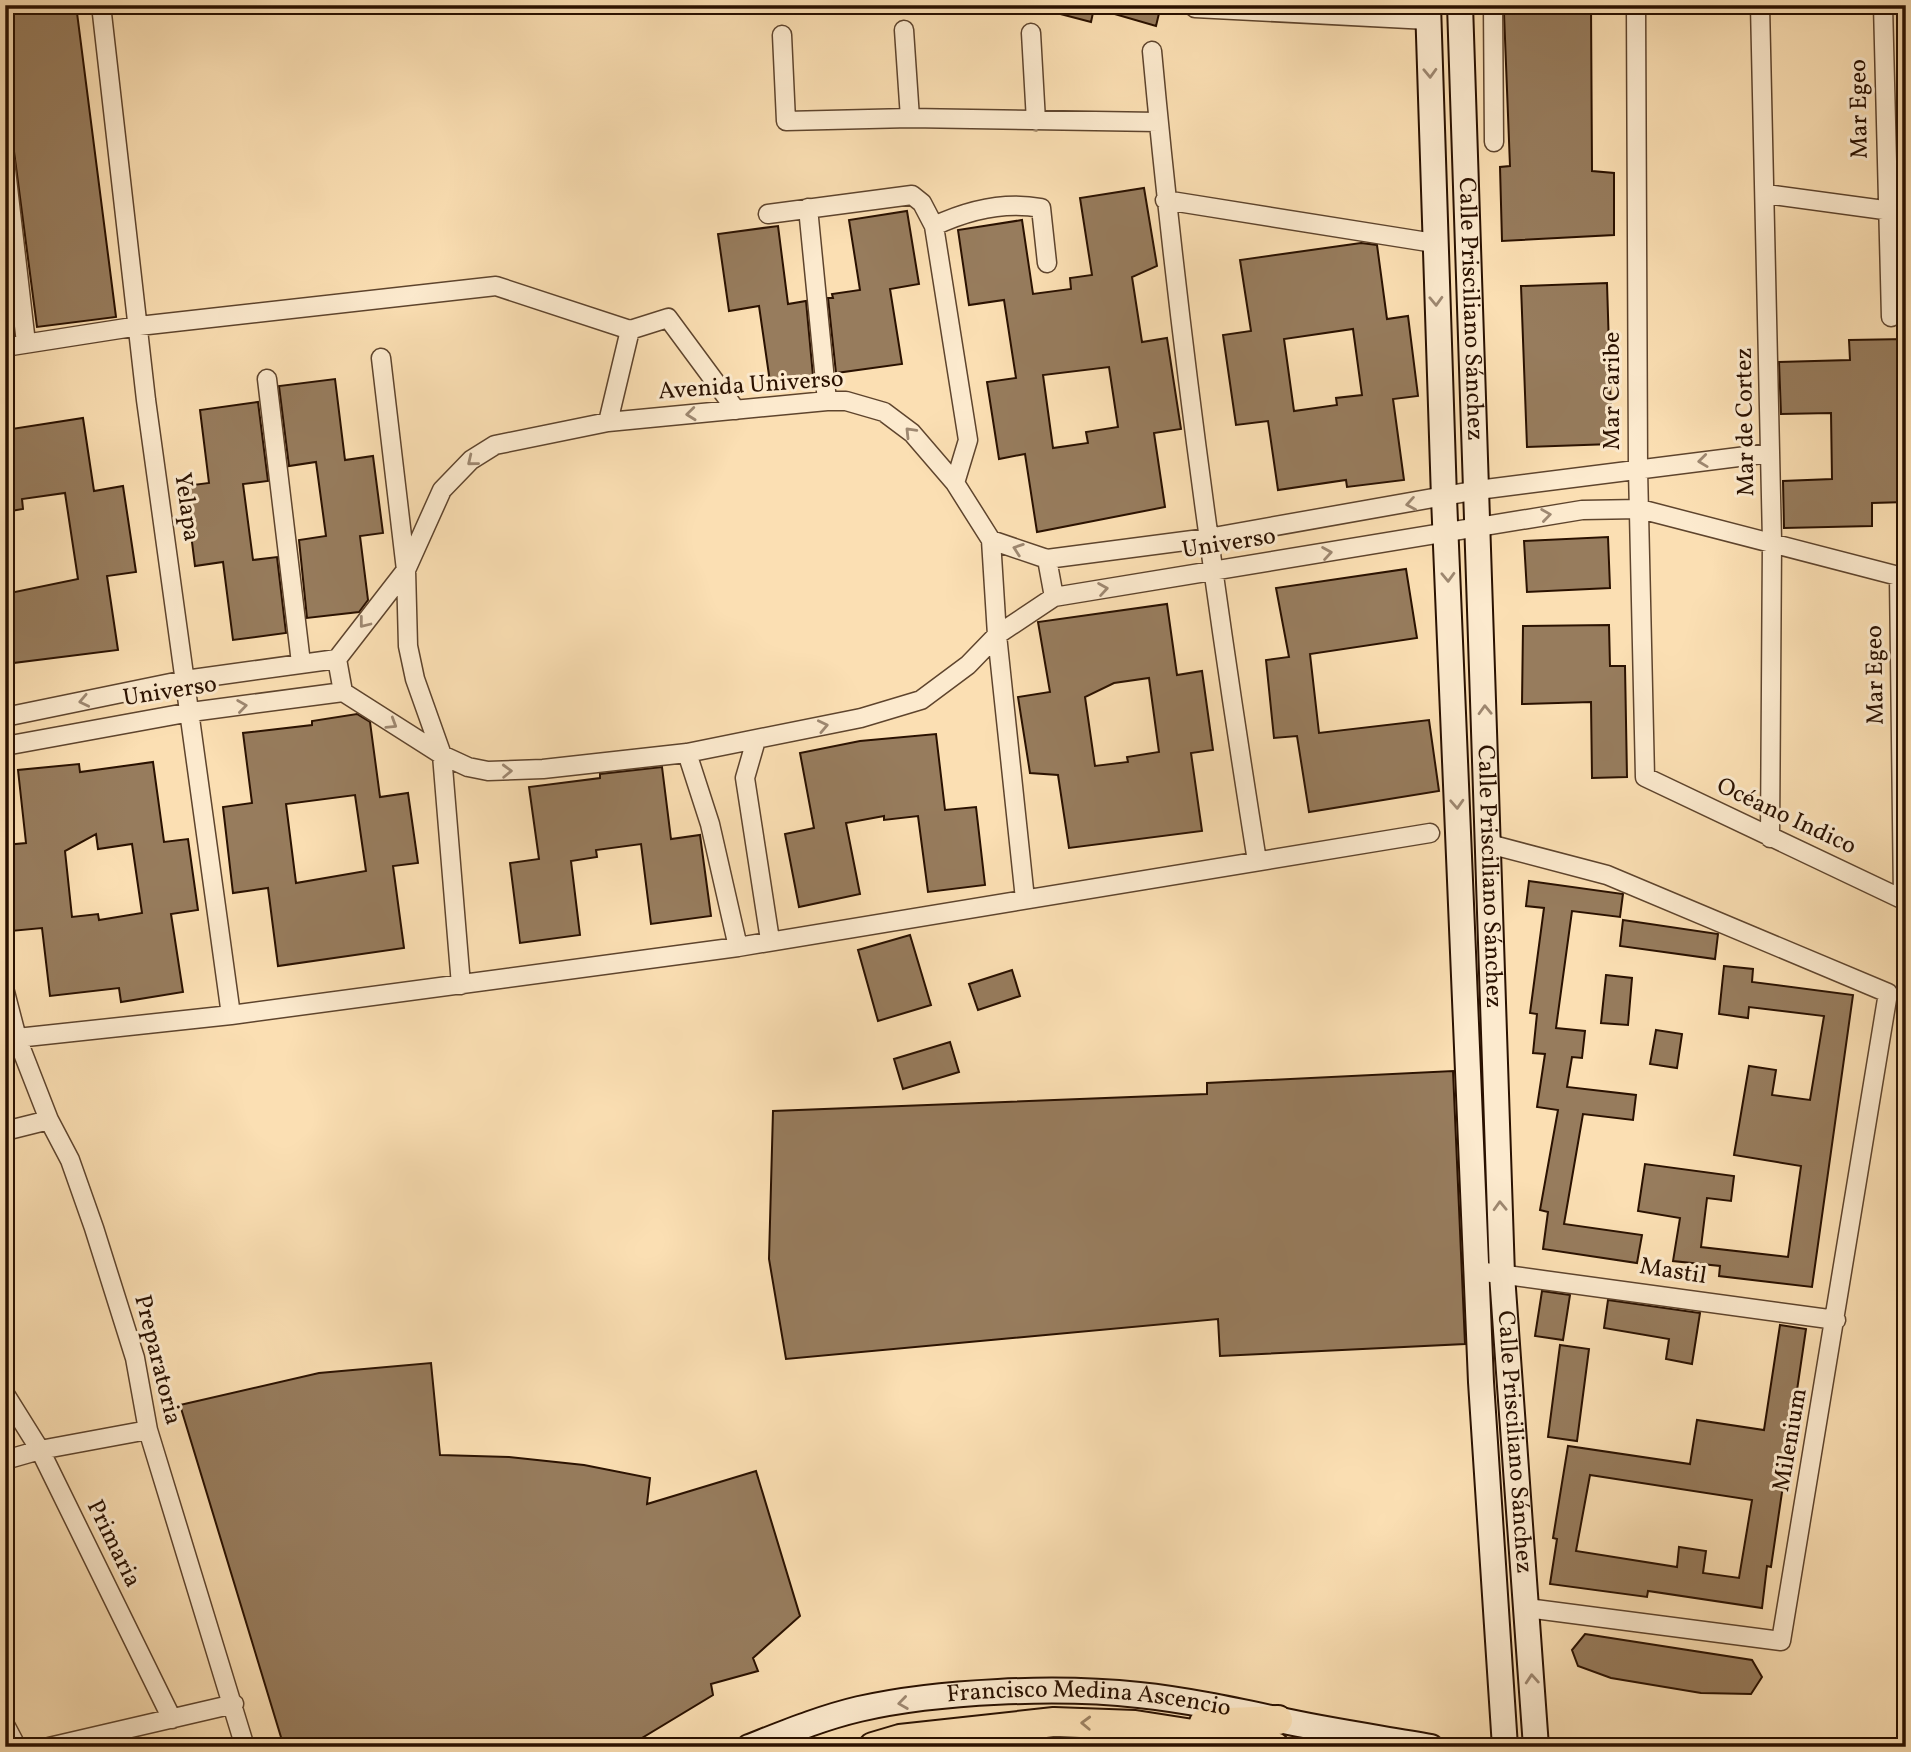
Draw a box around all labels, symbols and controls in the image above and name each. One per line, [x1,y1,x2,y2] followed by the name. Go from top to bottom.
[1842,59,1878,159] street label: Mar Egeo
[1422,69,1438,79] one-way arrow
[1449,177,1491,441] street label: Calle Prisciliano Sánchez
[1429,296,1444,307] one-way arrow
[1596,332,1630,450] street label: Mar Caribe
[1728,347,1764,497] street label: Mar de Cortez
[657,363,845,409] street label: Avenida Universo
[686,406,697,421] one-way arrow
[905,427,918,440] one-way arrow
[468,453,480,466] one-way arrow
[1697,454,1709,469] one-way arrow
[164,470,208,544] street label: Yelapa
[1405,496,1417,511] one-way arrow
[1541,508,1552,523] one-way arrow
[1180,520,1278,568] street label: Universo
[1012,543,1024,557] one-way arrow
[1321,546,1333,561] one-way arrow
[1440,572,1456,583] one-way arrow
[1097,582,1108,597] one-way arrow
[360,616,373,628] one-way arrow
[1858,625,1894,725] street label: Mar Egeo
[121,668,219,716] street label: Universo
[78,692,90,707] one-way arrow
[236,698,247,713] one-way arrow
[1477,704,1493,714] one-way arrow
[385,715,398,728] one-way arrow
[817,720,829,734] one-way arrow
[1467,744,1510,1009] street label: Calle Prisciliano Sánchez
[502,763,513,778] one-way arrow
[1711,770,1861,864] street label: Océano Indico
[1450,799,1465,810] one-way arrow
[1493,1201,1508,1212] one-way arrow
[1637,1250,1709,1294] street label: Mastil
[124,1291,190,1429] street label: Preparatoria
[1488,1309,1540,1574] street label: Calle Prisciliano Sánchez
[1765,1386,1817,1494] street label: Milenium
[77,1494,149,1594] street label: Primaria
[1525,1673,1540,1684] one-way arrow
[945,1674,1234,1726] street label: Francisco Medina Ascencio
[897,1695,909,1710] one-way arrow
[1080,1716,1091,1731] one-way arrow

